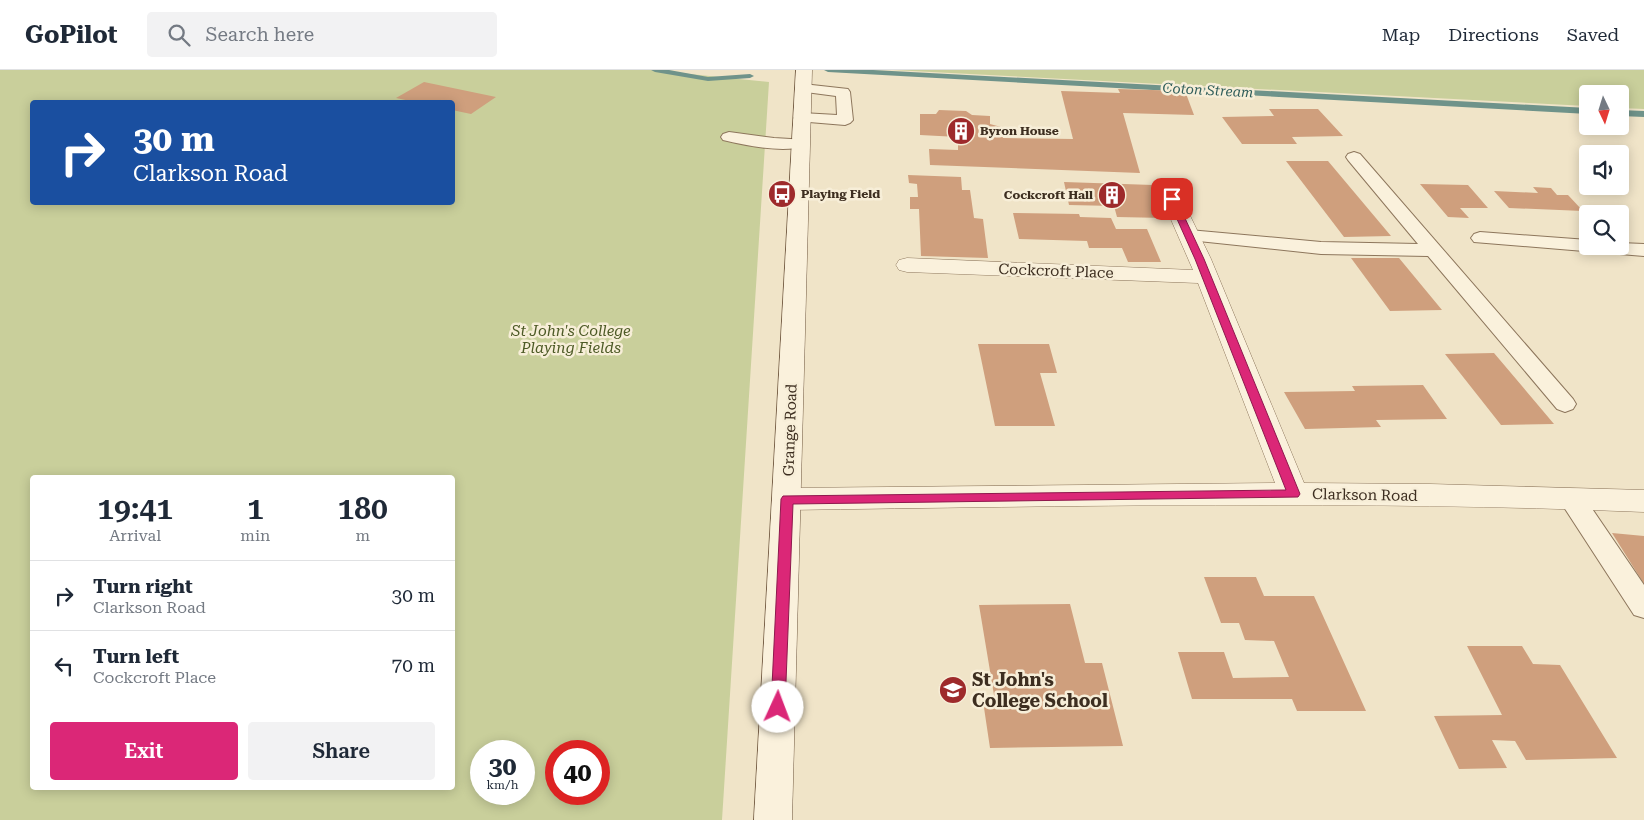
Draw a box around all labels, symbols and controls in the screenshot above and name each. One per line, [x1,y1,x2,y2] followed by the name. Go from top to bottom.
[147,12,497,57] search box
[25,21,117,49] text: GoPilot
[165,21,193,49] icon: search
[205,23,314,46] text: Search here
[1382,24,1420,45] text: Map
[1448,24,1539,45] text: Directions
[1567,24,1619,45] text: Saved
[1162,80,1254,100] water label: Coton Stream
[1579,85,1629,135] north arrow
[1579,85,1629,255] map controls
[946,116,976,146] building icon: Byron House
[133,119,215,160] text: 30 m
[50,120,115,185] icon: right
[980,124,1059,138] place label: Byron House
[1579,145,1629,195] button: sound
[133,161,288,186] text: Clarkson Road
[1151,178,1193,220] pin
[767,179,797,209] bus stop icon: Playing Field
[1097,180,1127,210] building icon: Cockcroft Hall
[1158,185,1186,213] icon: arrive
[801,187,880,201] place label: Playing Field
[1004,188,1093,202] place label: Cockcroft Hall
[1579,205,1629,255] button: search
[998,260,1114,282] street label: Cockcroft Place
[510,322,631,357] park label: St John's College Playing Fields
[779,383,801,477] street label: Grange Road
[1312,485,1418,505] street label: Clarkson Road
[97,491,173,526] text: 19:41
[247,491,264,526] text: 1
[337,491,388,526] text: 180
[109,526,161,545] text: Arrival
[240,526,270,545] text: min
[355,526,370,545] text: m
[93,575,193,598] text: Turn right
[50,582,78,610] icon: right
[392,584,435,607] text: 30 m
[93,598,206,617] text: Clarkson Road
[93,645,179,668] text: Turn left
[50,652,78,680] icon: left
[392,654,435,677] text: 70 m
[93,668,216,687] text: Cockcroft Place
[972,669,1108,711] place label: St John's College School
[938,675,968,705] school or university icon: St John's College School
[751,680,803,732] position arrow
[50,722,238,780] button: Exit
[248,722,435,780] button: Share
[545,740,610,805] speed limit sign: 40
[488,752,517,781] text: 30
[486,778,519,792] text: km/h

